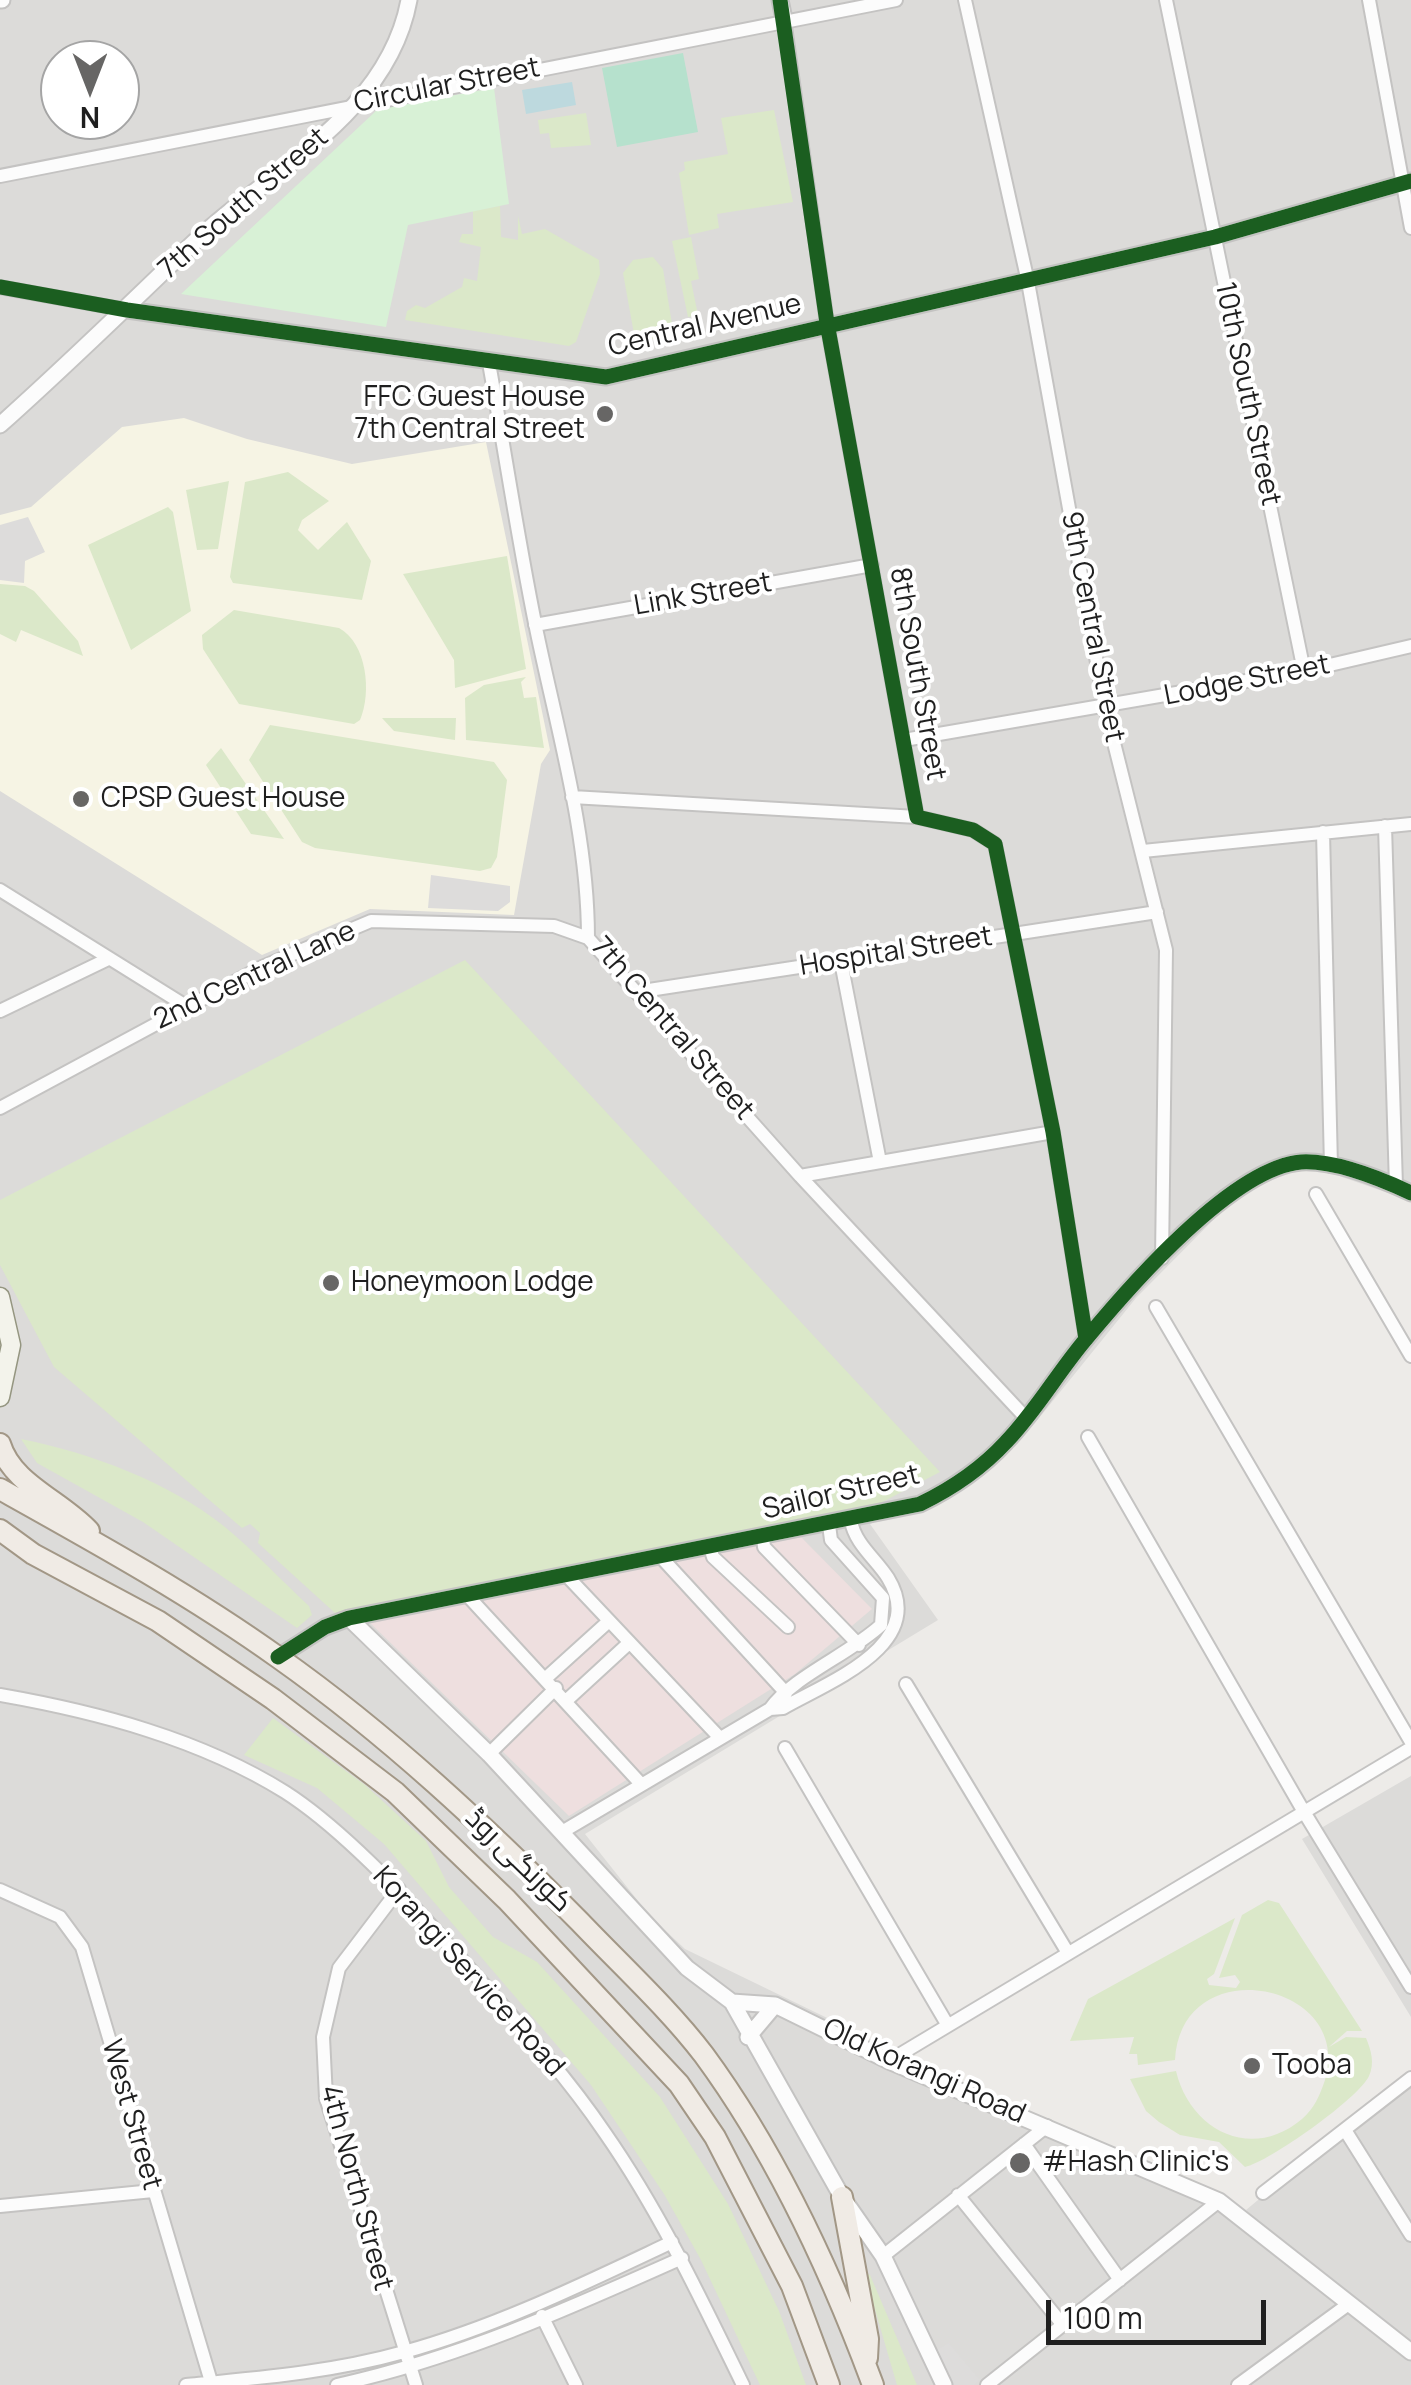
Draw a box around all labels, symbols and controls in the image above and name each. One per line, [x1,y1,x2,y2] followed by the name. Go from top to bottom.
[40,40,140,140] north arrow
[351,52,543,120] street label: Circular Street
[80,99,100,137] text: N
[152,121,336,287] street label: 7th South Street
[1207,279,1287,509] street label: 10th South Street
[605,287,805,365] street label: Central Avenue
[354,381,585,447] place label: FFC Guest House 7th Central Street
[594,403,616,425] marker: FFC Guest House 7th Central Street
[1053,509,1131,745] street label: 9th Central Street
[882,565,952,783] street label: 8th South Street
[632,566,774,624] street label: Link Street
[1161,648,1333,714] street label: Lodge Street
[101,782,345,816] place label: CPSP Guest House
[70,788,92,810] marker: CPSP Guest House
[149,915,361,1037] street label: 2nd Central Lane
[797,920,995,984] street label: Hospital Street
[584,931,760,1127] street label: 7th Central Street
[351,1266,594,1300] place label: Honeymoon Lodge
[320,1272,342,1294] marker: Honeymoon Lodge
[759,1459,923,1527] street label: Sailor Street
[458,1802,578,1920] street label: کورنگی روڈ
[365,1860,571,2084] street label: Korangi Service Road
[818,2012,1030,2132] street label: Old Korangi Road
[94,2036,168,2194] street label: West Street
[1272,2049,1352,2083] place label: Tooba
[1241,2055,1263,2077] marker: Tooba
[312,2082,400,2294] street label: 4th North Street
[1042,2146,1229,2180] place label: #Hash Clinic's
[1007,2150,1033,2176] marker: #Hash Clinic's
[1051,2280,1271,2342] scale bar
[1063,2297,1143,2338] text: 100 m

